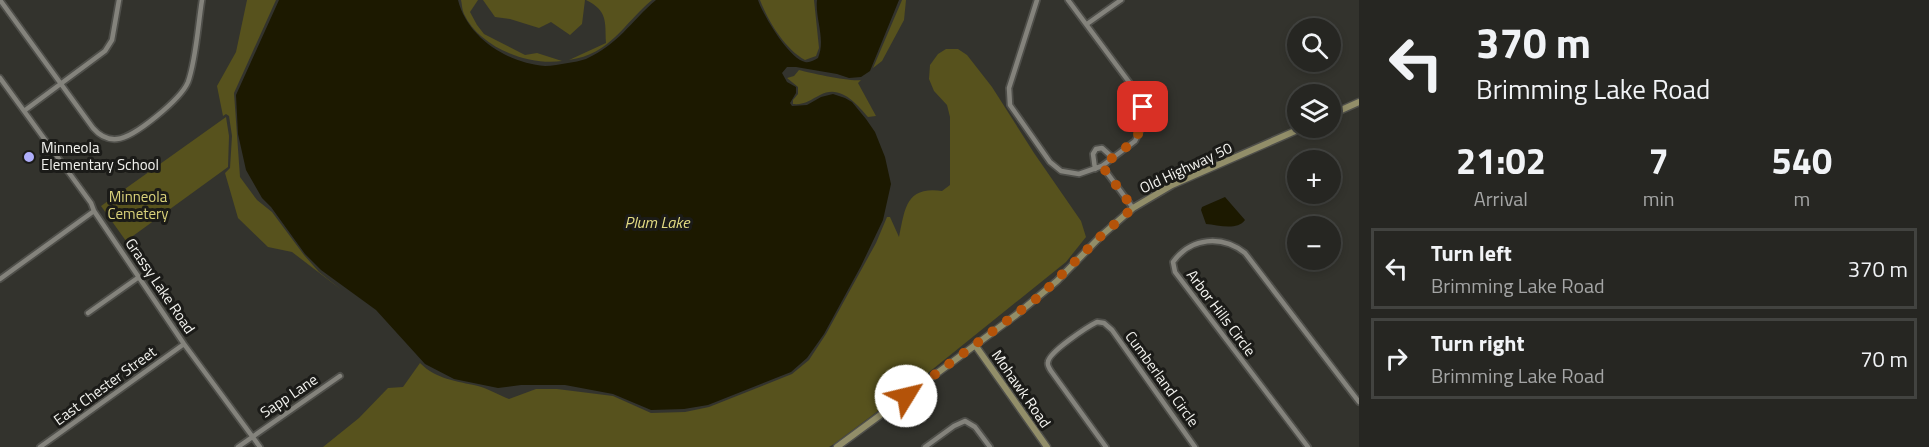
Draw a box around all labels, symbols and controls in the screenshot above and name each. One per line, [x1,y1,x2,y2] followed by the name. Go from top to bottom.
[1476,10,1591,74] text: 370 m
[1287,18,1341,270] map controls
[1287,18,1341,72] button: search
[1377,24,1455,102] icon: left
[1476,68,1710,109] text: Brimming Lake Road
[1117,81,1168,132] pin
[1287,84,1341,138] button: layers
[1126,90,1159,123] icon: arrive
[1456,133,1546,188] text: 21:02
[1649,133,1669,188] text: 7
[1772,133,1832,188] text: 540
[41,136,159,176] place label: Minneola Elementary School
[1136,136,1236,199] street label: Old Highway 50
[22,150,36,164] marker: Minneola Elementary School
[1287,150,1341,204] button: +
[1474,183,1528,214] text: Arrival
[1643,183,1675,214] text: min
[1793,183,1810,214] text: m
[108,185,168,225] park label: Minneola Cemetery
[624,210,691,234] water label: Plum Lake
[1287,216,1341,270] button: −
[120,233,201,338] street label: Grassy Lake Road
[1431,236,1512,270] text: Turn left
[1380,252,1413,285] icon: left
[1848,252,1908,286] text: 370 m
[1181,265,1262,361] street label: Arbor Hills Circle
[1431,270,1605,301] text: Brimming Lake Road
[1120,326,1205,431] street label: Cumberland Circle
[1431,326,1525,360] text: Turn right
[49,340,161,431] street label: East Chester Street
[1380,342,1413,375] icon: right
[1860,342,1908,376] text: 70 m
[986,345,1057,432] street label: Mohawk Road
[1431,360,1605,391] text: Brimming Lake Road
[874,364,938,428] position arrow
[255,368,322,423] street label: Sapp Lane

